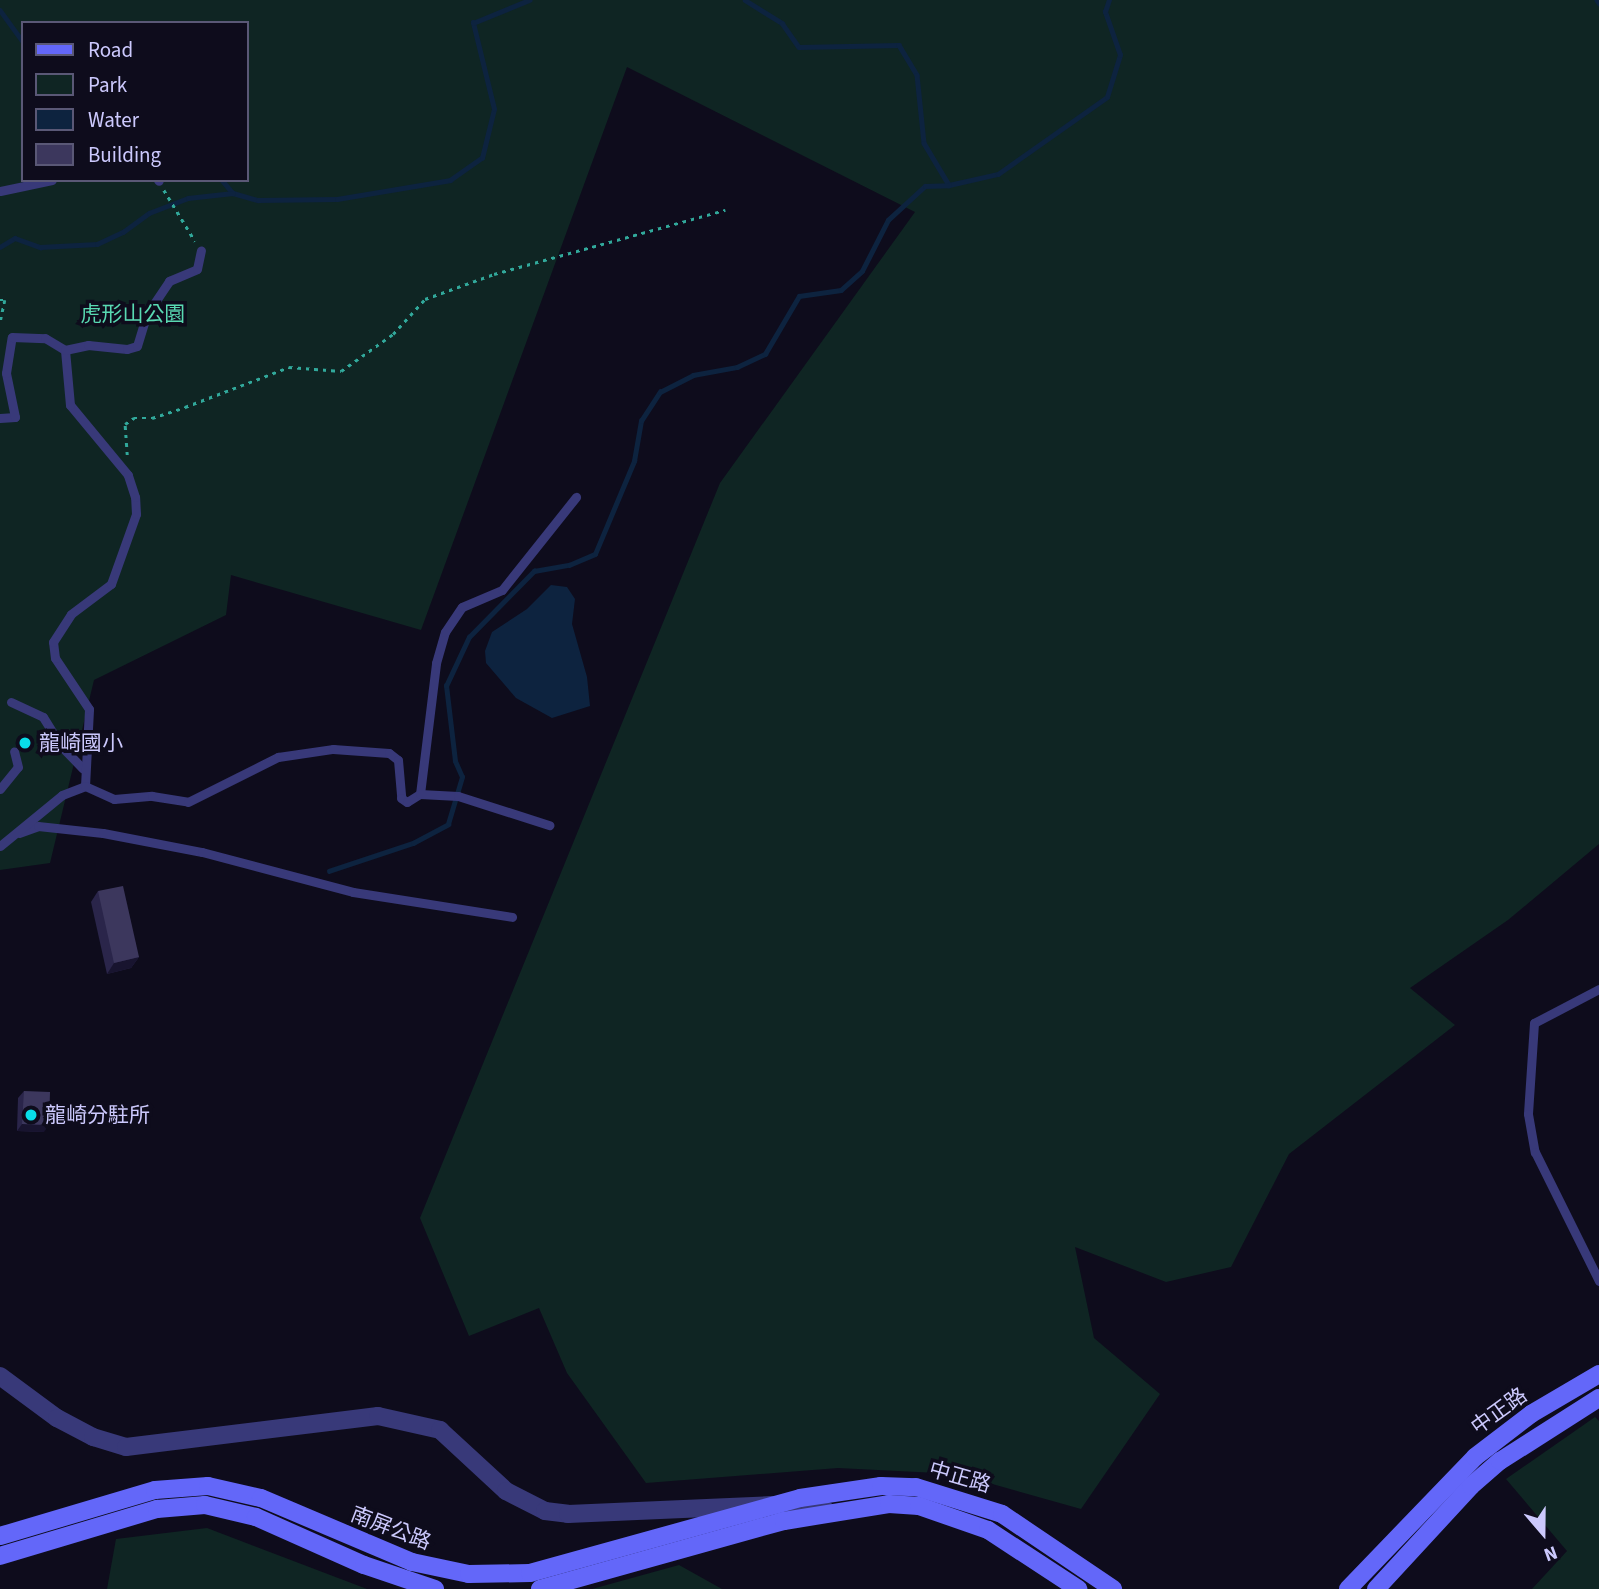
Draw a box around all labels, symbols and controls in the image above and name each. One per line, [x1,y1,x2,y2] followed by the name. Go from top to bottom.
[21,21,248,182] legend
[88,35,133,65] text: Road
[88,70,127,100] text: Park
[88,105,139,135] text: Water
[88,140,161,170] text: Building
[81,301,185,327] park label: 虎形山公園
[39,730,123,756] place label: 龍崎國小
[17,735,33,751] marker: 龍崎國小
[45,1102,150,1128] place label: 龍崎分駐所
[23,1107,39,1123] marker: 龍崎分駐所
[1466,1382,1532,1440] street label: 中正路
[926,1456,994,1498] street label: 中正路
[1508,1498,1578,1568] north arrow
[347,1501,435,1555] street label: 南屏公路
[1540,1538,1561,1568] text: N

